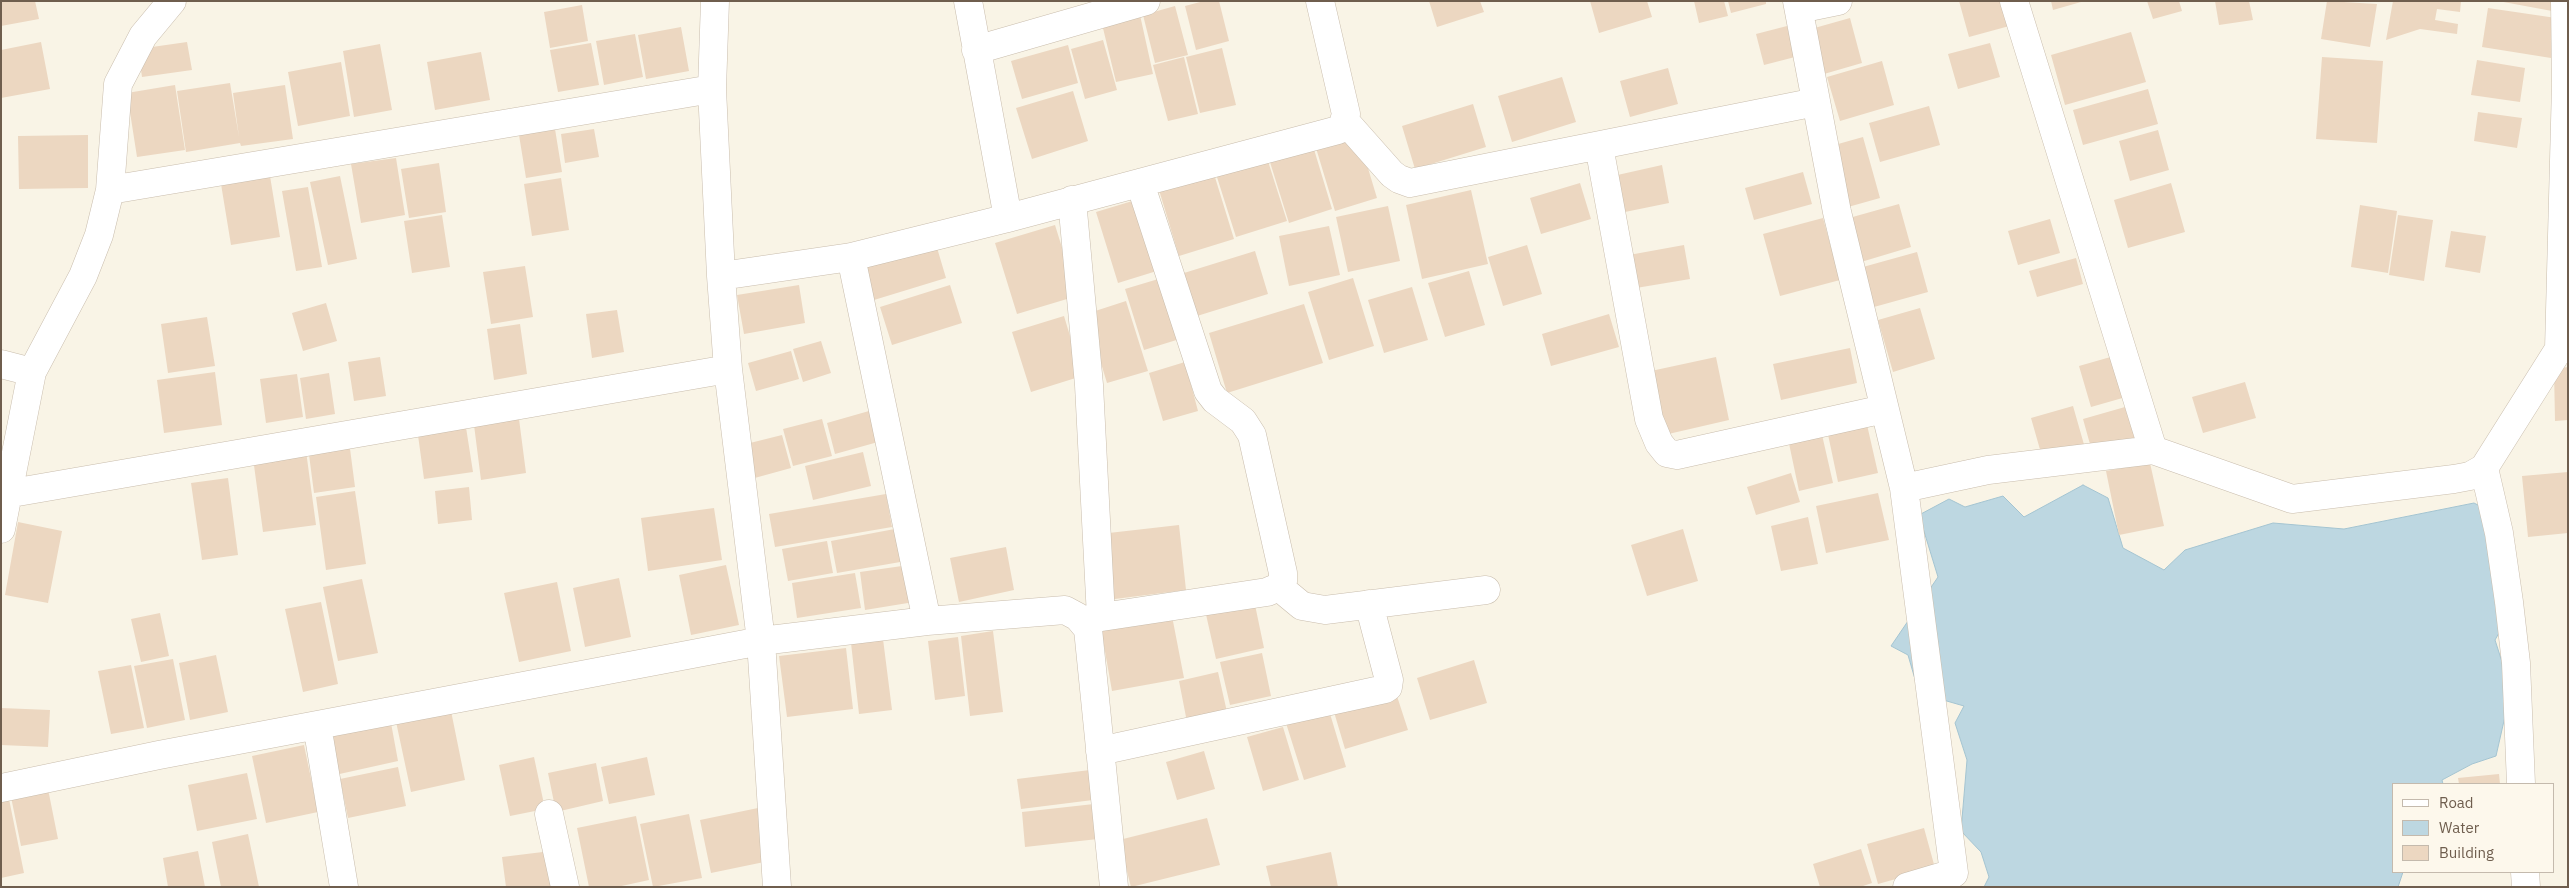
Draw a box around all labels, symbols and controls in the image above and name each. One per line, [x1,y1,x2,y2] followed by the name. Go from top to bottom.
[2392,783,2554,873] legend
[2439,793,2474,812] text: Road
[2439,818,2479,837] text: Water
[2439,843,2494,862] text: Building

